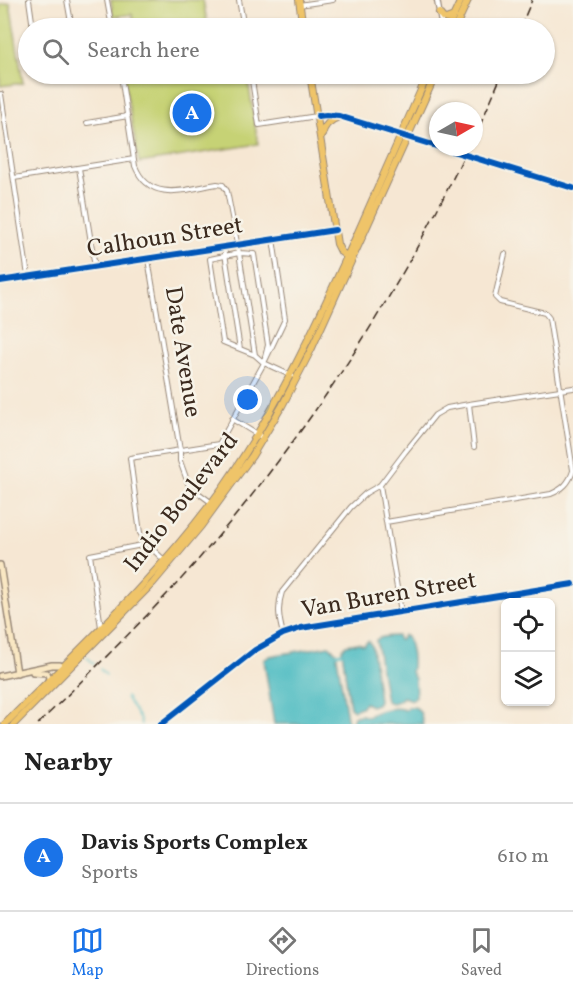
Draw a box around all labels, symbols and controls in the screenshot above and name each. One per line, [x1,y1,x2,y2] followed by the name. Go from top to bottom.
[18,18,555,84] search box
[39,35,72,68] icon: search
[87,36,200,67] text: Search here
[172,90,212,136] pin: A
[429,102,483,156] north arrow
[85,209,245,267] street label: Calhoun Street
[155,284,209,420] street label: Date Avenue
[233,385,262,414] your location
[117,426,247,580] street label: Indio Boulevard
[299,564,479,628] street label: Van Buren Street
[501,598,555,706] map controls
[501,598,555,652] button: locate
[501,652,555,706] button: layers
[24,745,113,781] text: Nearby
[81,828,308,859] text: Davis Sports Complex
[36,843,51,871] text: A
[497,843,549,871] text: 610 m
[81,859,138,887] text: Sports
[71,924,104,982] tab: Map
[246,924,319,982] tab: Directions
[461,924,502,982] tab: Saved

